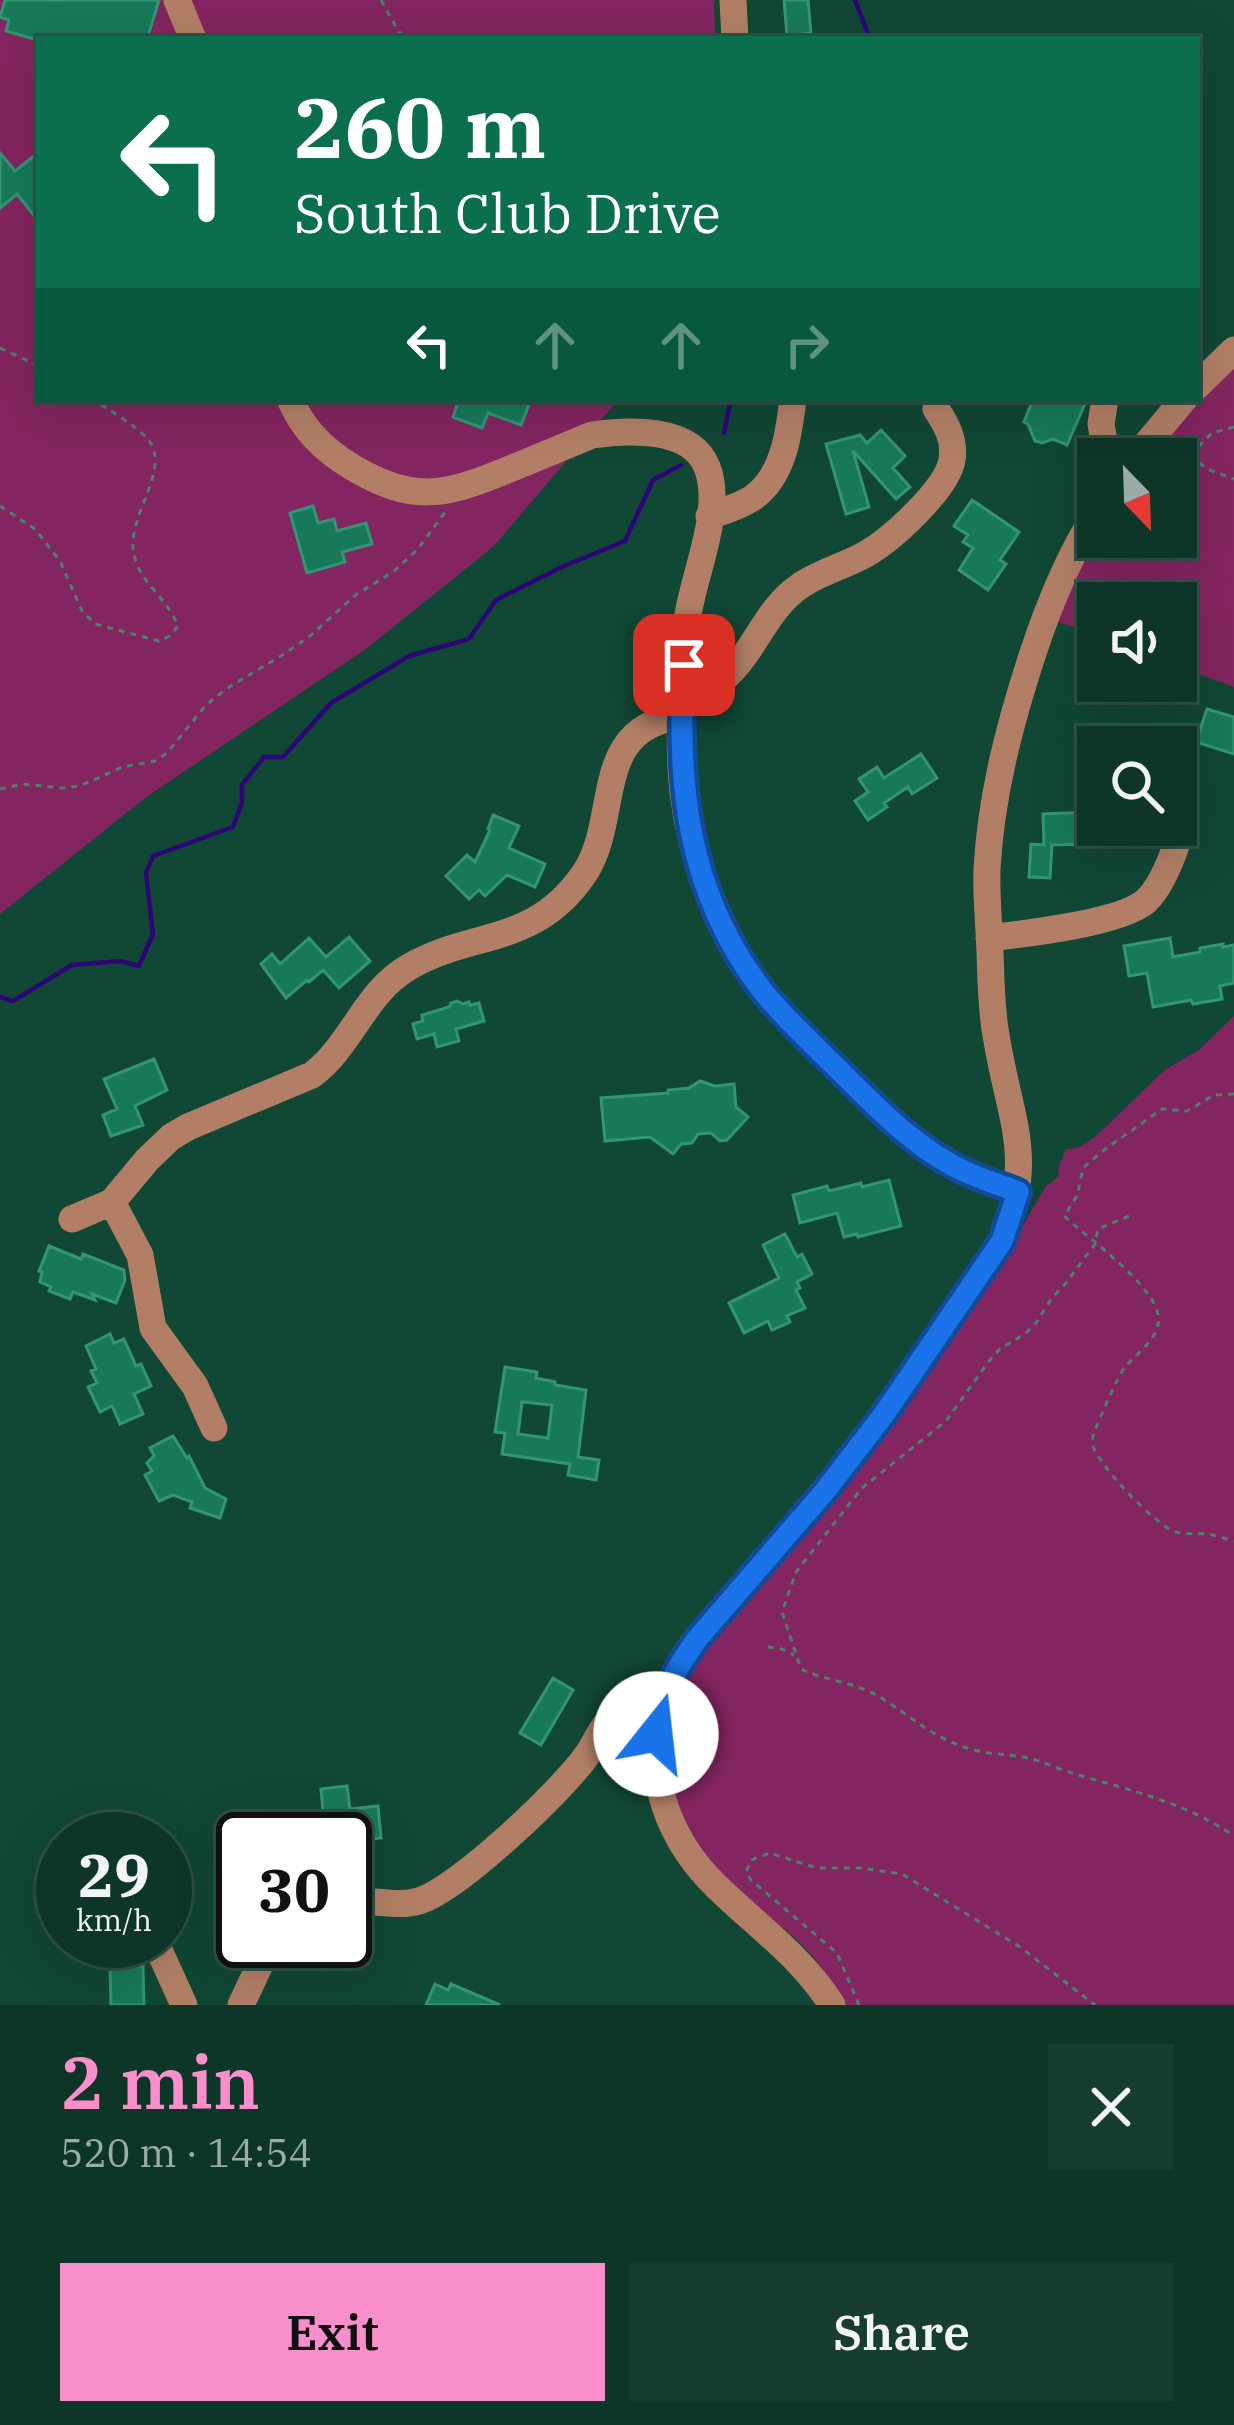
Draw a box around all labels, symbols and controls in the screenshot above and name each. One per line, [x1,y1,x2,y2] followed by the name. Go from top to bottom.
[294,72,546,181] text: 260 m
[96,84,252,240] icon: left
[294,178,721,248] text: South Club Drive
[396,312,462,378] icon: left
[522,312,588,378] icon: ahead
[648,312,714,378] icon: ahead
[774,312,840,378] icon: right
[1077,438,1197,558] north arrow
[1077,438,1197,846] map controls
[1077,582,1197,702] button: sound
[633,614,735,716] pin
[651,632,717,698] icon: arrive
[1077,726,1197,846] button: search
[593,1671,719,1797] position arrow
[216,1812,372,1968] speed limit sign: 30
[78,1835,150,1914] text: 29
[76,1900,152,1939] text: km/h
[60,2035,260,2129] text: 2 min
[1048,2044,1174,2170] button: close
[60,2127,312,2178] text: 520 m · 14:54
[60,2263,605,2401] button: Exit
[629,2263,1174,2401] button: Share

